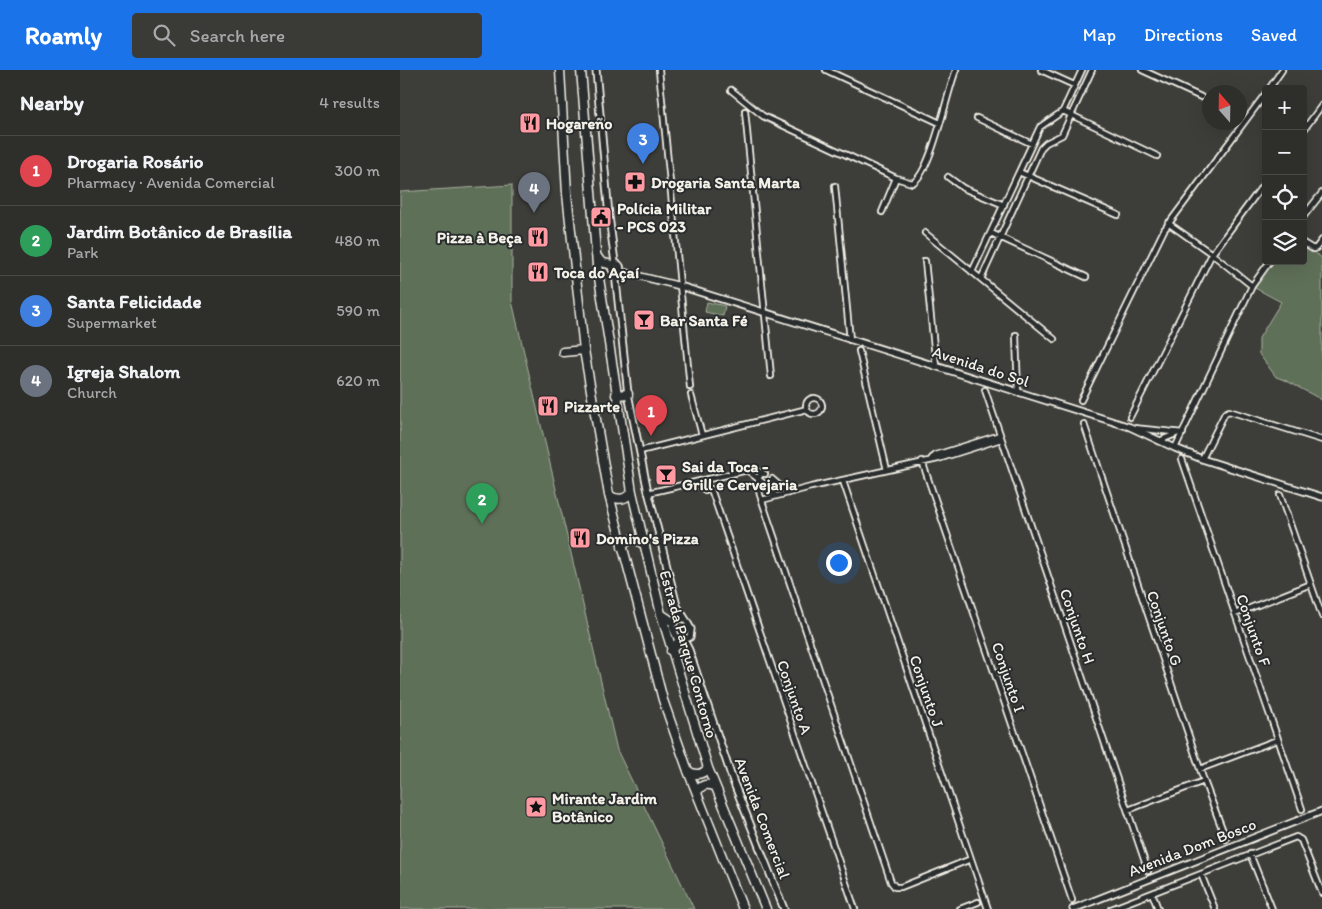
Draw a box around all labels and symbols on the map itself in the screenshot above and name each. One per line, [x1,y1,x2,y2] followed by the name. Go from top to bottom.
[1202,85,1247,130] north arrow
[518,111,542,135] restaurant icon: Hogareño
[546,114,612,134] place label: Hogareño
[627,123,659,164] pin: 3
[623,170,647,194] pharmacy icon: Drogaria Santa Marta
[518,172,550,213] pin: 4
[651,173,800,193] place label: Drogaria Santa Marta
[617,199,712,236] place label: Polícia Militar - PCS 023
[589,205,613,229] public building icon: Polícia Militar - PCS 023
[526,225,550,249] restaurant icon: Pizza à Beça
[437,228,523,248] place label: Pizza à Beça
[526,260,550,284] restaurant icon: Toca do Açaí
[553,263,640,283] place label: Toca do Açaí
[632,308,656,332] bar icon: Bar Santa Fé
[660,311,748,330] place label: Bar Santa Fé
[930,342,1032,391] street label: Avenida do Sol
[536,394,560,418] restaurant icon: Pizzarte
[635,395,667,436] pin: 1
[564,397,620,416] place label: Pizzarte
[682,457,798,495] place label: Sai da Toca - Grill e Cervejaria
[654,463,678,487] bar icon: Sai da Toca - Grill e Cervejaria
[466,483,498,524] pin: 2
[568,526,592,550] restaurant icon: Domino's Pizza
[596,529,699,548] place label: Domino's Pizza
[826,550,852,576] your location
[655,568,722,740] street label: Estrada Parque Contorno
[1056,586,1099,666] street label: Conjunto H
[1143,588,1186,668] street label: Conjunto G
[1232,592,1275,670] street label: Conjunto F
[988,640,1029,715] street label: Conjunto I
[905,653,948,730] street label: Conjunto J
[773,658,816,737] street label: Conjunto A
[731,755,795,882] street label: Avenida Comercial
[552,789,658,826] place label: Mirante Jardim Botânico
[524,795,548,819] place icon: Mirante Jardim Botânico
[1126,814,1259,881] street label: Avenida Dom Bosco

